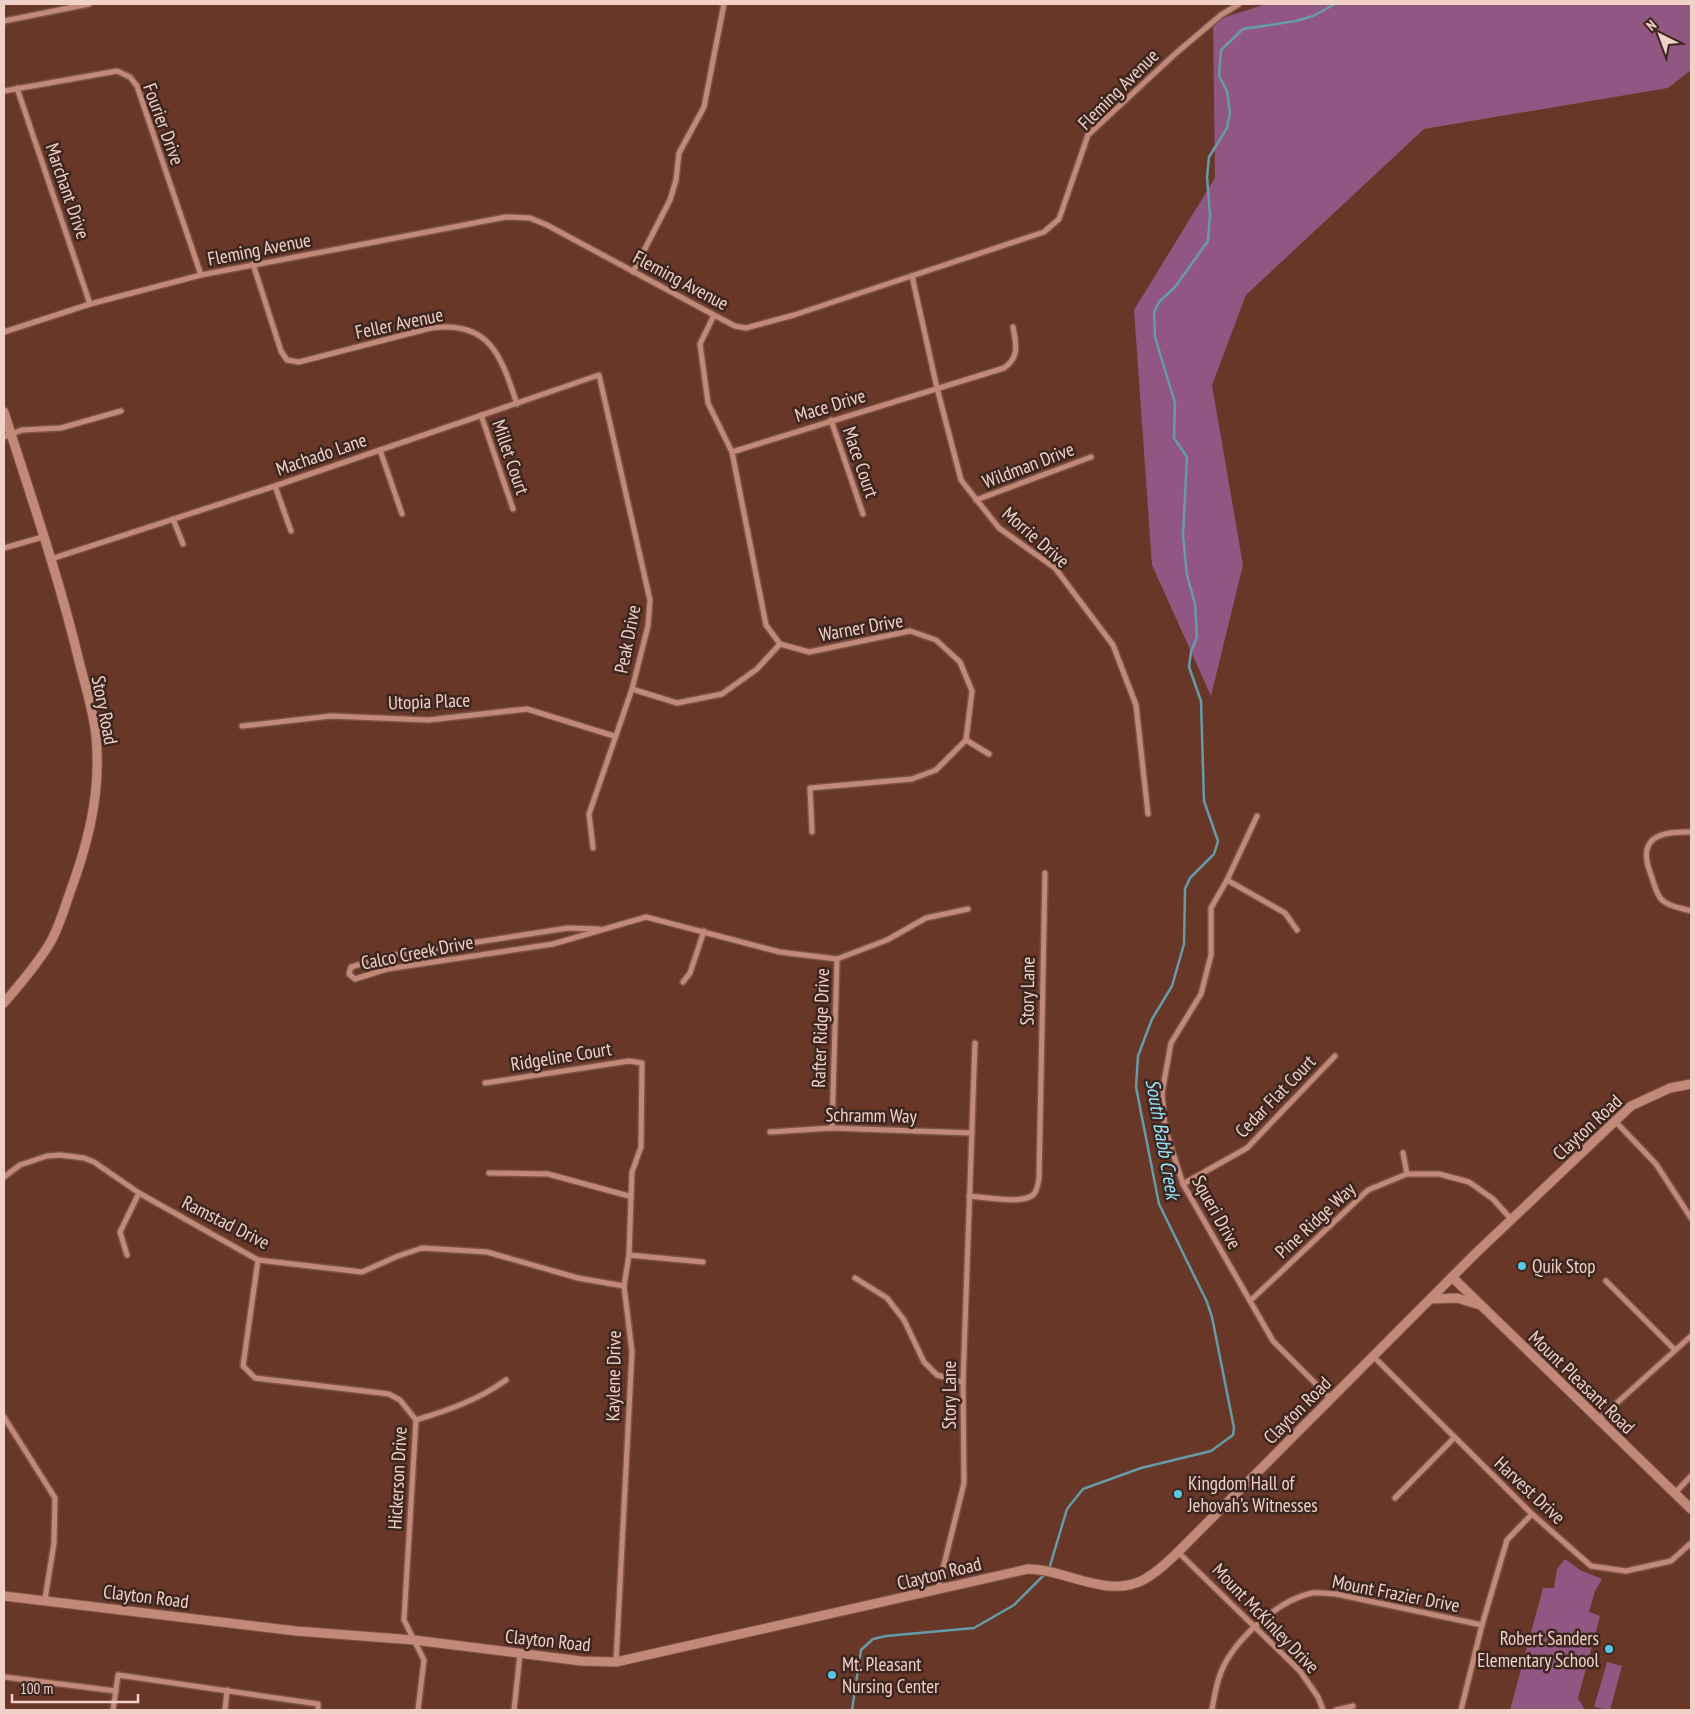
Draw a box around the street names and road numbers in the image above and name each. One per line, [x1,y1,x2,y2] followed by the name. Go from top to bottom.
[1072,43,1164,135] street label: Fleming Avenue
[138,80,190,168] street label: Fourier Drive
[40,140,96,242] street label: Marchant Drive
[205,227,313,271] street label: Fleming Avenue
[629,245,733,315] street label: Fleming Avenue
[353,302,445,344] street label: Feller Avenue
[792,383,868,427] street label: Mace Drive
[487,416,535,498] street label: Millet Court
[838,423,885,501] street label: Mace Court
[273,427,370,481] street label: Machado Lane
[979,436,1077,493] street label: Wildman Drive
[997,501,1075,573] street label: Morrie Drive
[609,603,645,675] street label: Peak Drive
[817,608,905,646] street label: Warner Drive
[87,674,123,746] street label: Story Road
[388,688,471,714] street label: Utopia Place
[359,929,475,975] street label: Calco Creek Drive
[1014,956,1040,1026] street label: Story Lane
[806,968,834,1088] street label: Rafter Ridge Drive
[509,1036,614,1076] street label: Ridgeline Court
[1230,1049,1321,1142] street label: Cedar Flat Court
[1547,1089,1627,1165] street label: Clayton Road
[825,1102,918,1128] street label: Schramm Way
[1187,1171,1247,1253] street label: Squeri Drive
[1270,1176,1361,1263] street label: Pine Ridge Way
[178,1190,274,1254] street label: Ramstad Drive
[1524,1325,1640,1439] street label: Mount Pleasant Road
[600,1330,626,1422] street label: Kaylene Drive
[937,1361,961,1429] street label: Story Lane
[1258,1371,1336,1449] street label: Clayton Road
[382,1426,412,1530] street label: Hickerson Drive
[1489,1451,1571,1529] street label: Harvest Drive
[894,1551,984,1595] street label: Clayton Road
[1207,1558,1325,1678] street label: Mount McKinley Drive
[1330,1569,1462,1617] street label: Mount Frazier Drive
[102,1579,190,1613] street label: Clayton Road
[504,1624,592,1656] street label: Clayton Road

